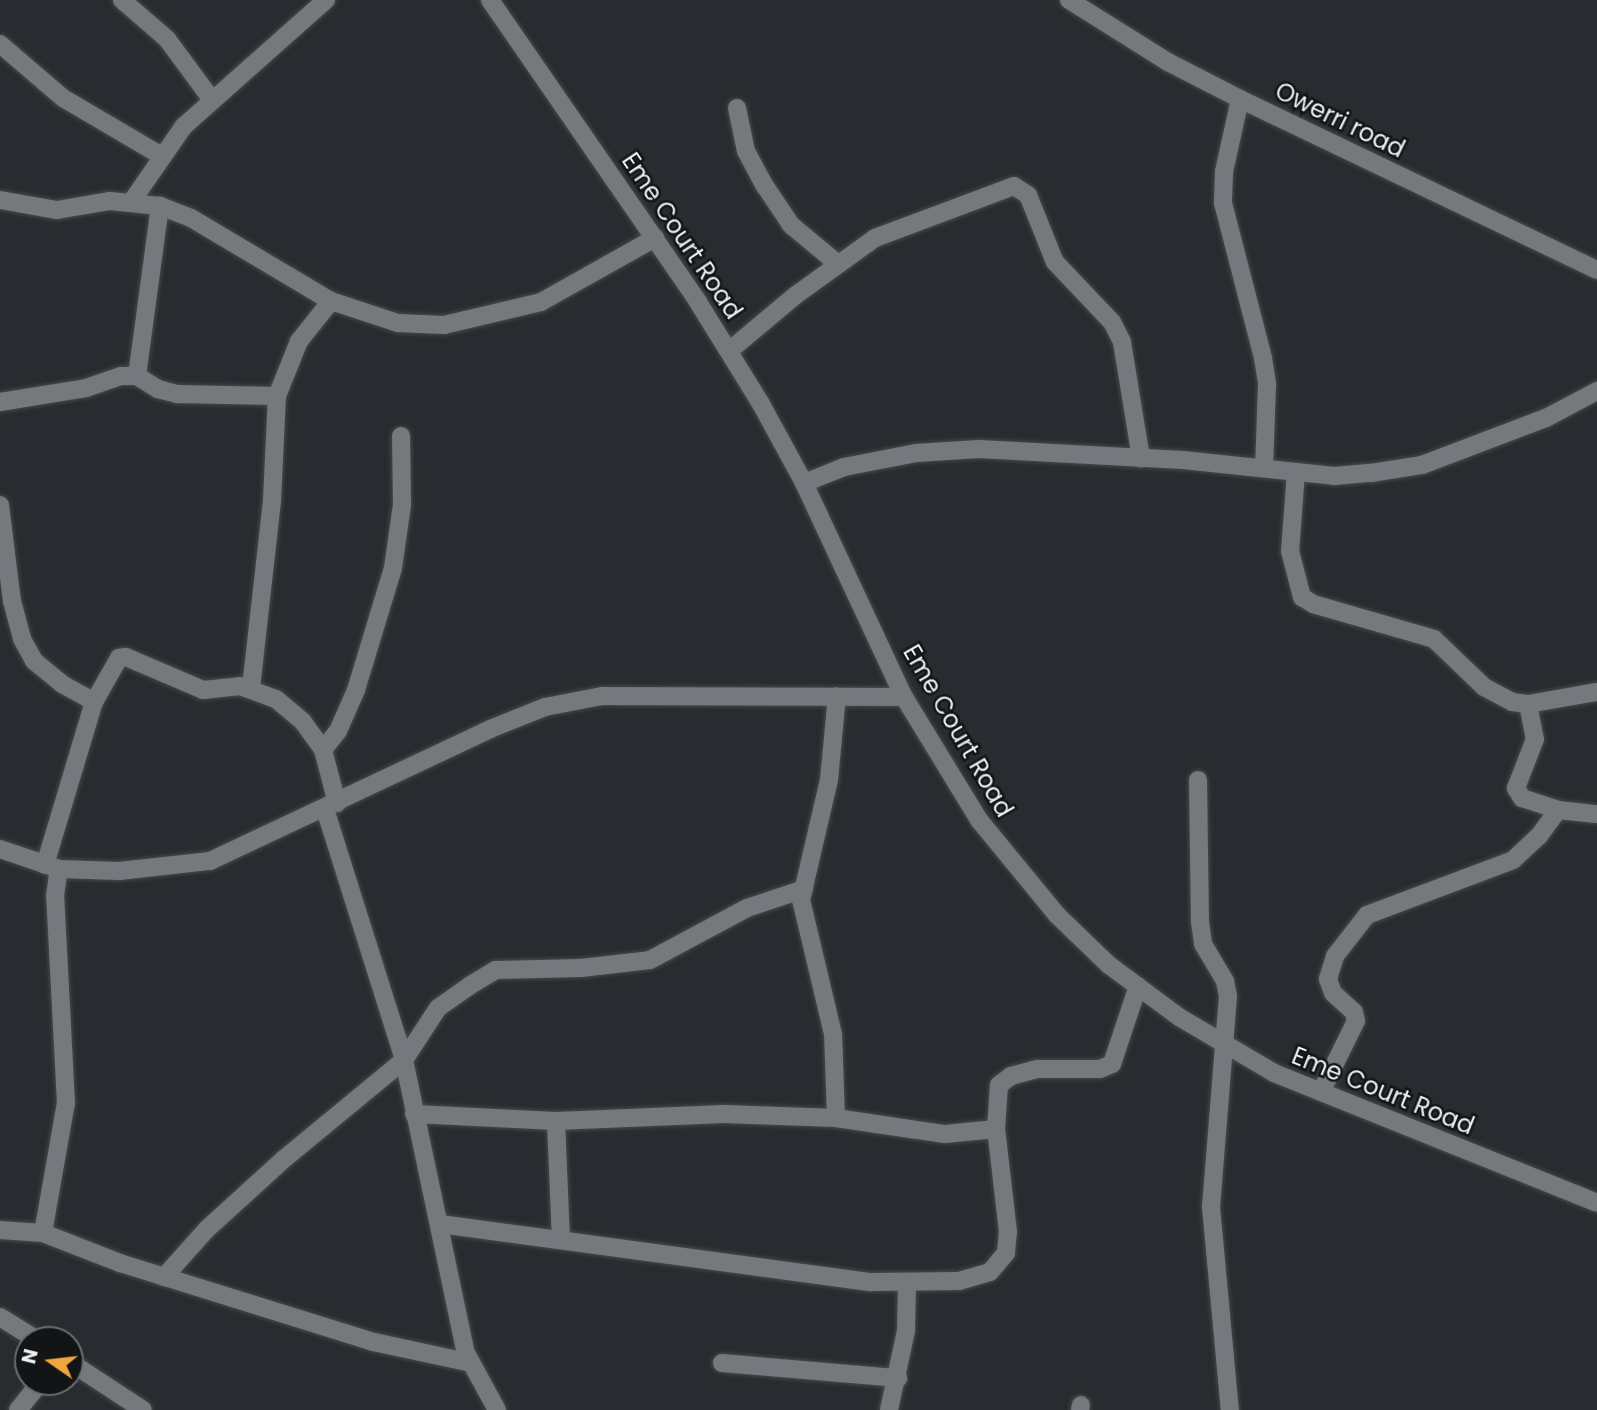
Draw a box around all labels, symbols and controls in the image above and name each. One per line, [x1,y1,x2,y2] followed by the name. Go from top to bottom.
[1271,76,1409,164] street label: Owerri road
[616,148,748,324] street label: Eme Court Road
[897,640,1019,822] street label: Eme Court Road
[1288,1041,1478,1141] street label: Eme Court Road
[14,1326,84,1396] north arrow
[15,1346,45,1366] text: N

